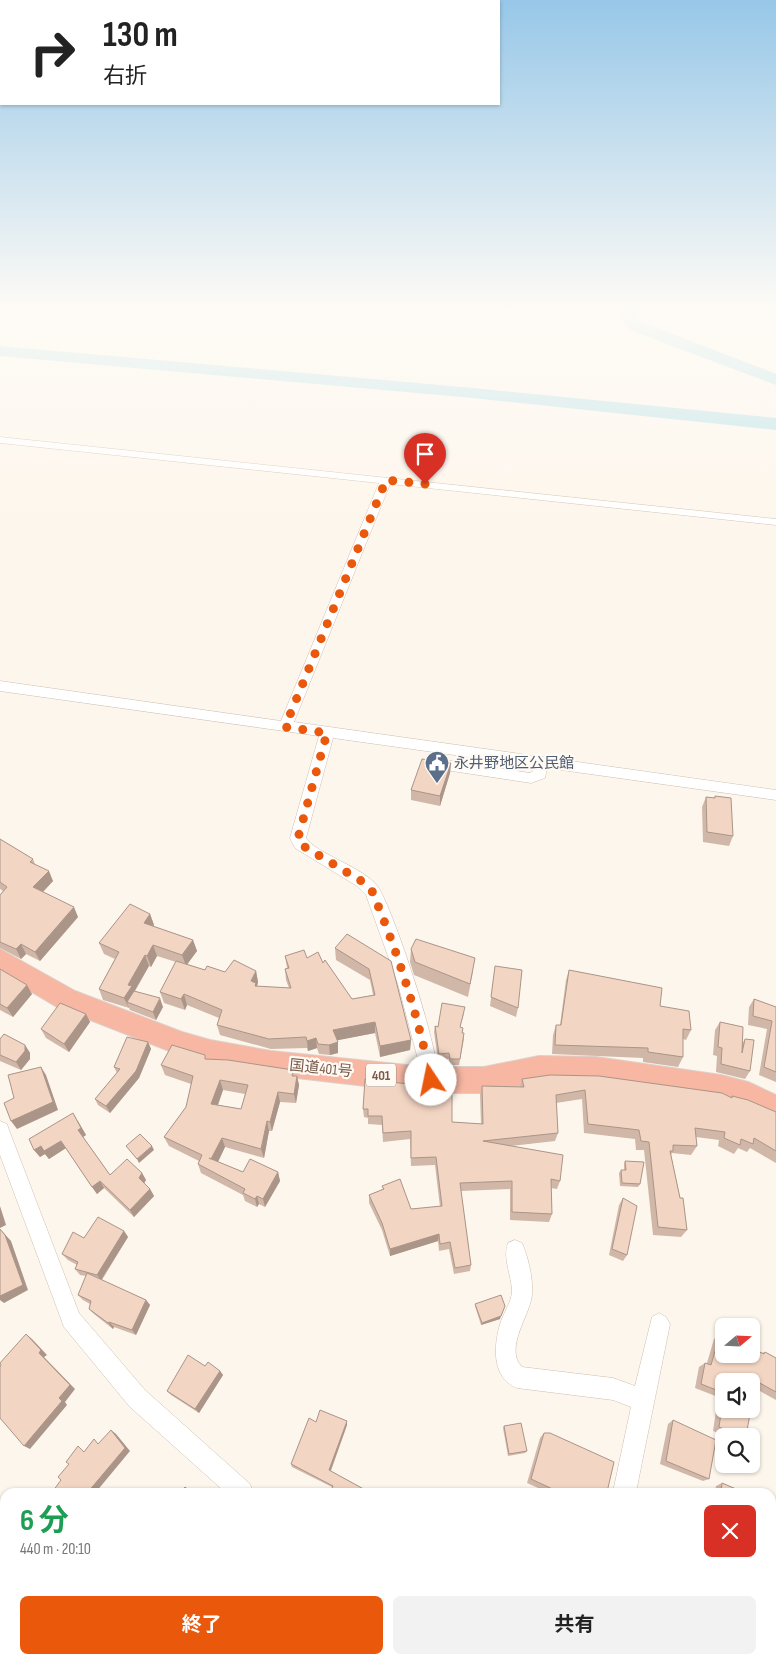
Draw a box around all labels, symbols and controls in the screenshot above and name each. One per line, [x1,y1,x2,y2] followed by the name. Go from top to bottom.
[103,14,178,57] text: 130 m
[20,20,85,85] icon: right
[103,63,147,90] text: 右折
[404,433,446,484] pin
[411,440,439,468] icon: arrive
[424,750,450,784] public building icon: 永井野地区公民館
[454,754,574,773] place label: 永井野地区公民館
[404,1053,456,1105] position arrow
[289,1056,353,1081] street label: 国道401号
[366,1064,396,1086] road number: 401
[715,1318,760,1362] north arrow
[715,1318,760,1473] map controls
[715,1373,760,1418] button: sound
[715,1428,760,1473] button: search
[20,1503,69,1539] text: 6 分
[704,1505,756,1557] button: close
[20,1540,91,1559] text: 440 m · 20:10
[20,1596,383,1654] button: 終了
[393,1596,756,1654] button: 共有

